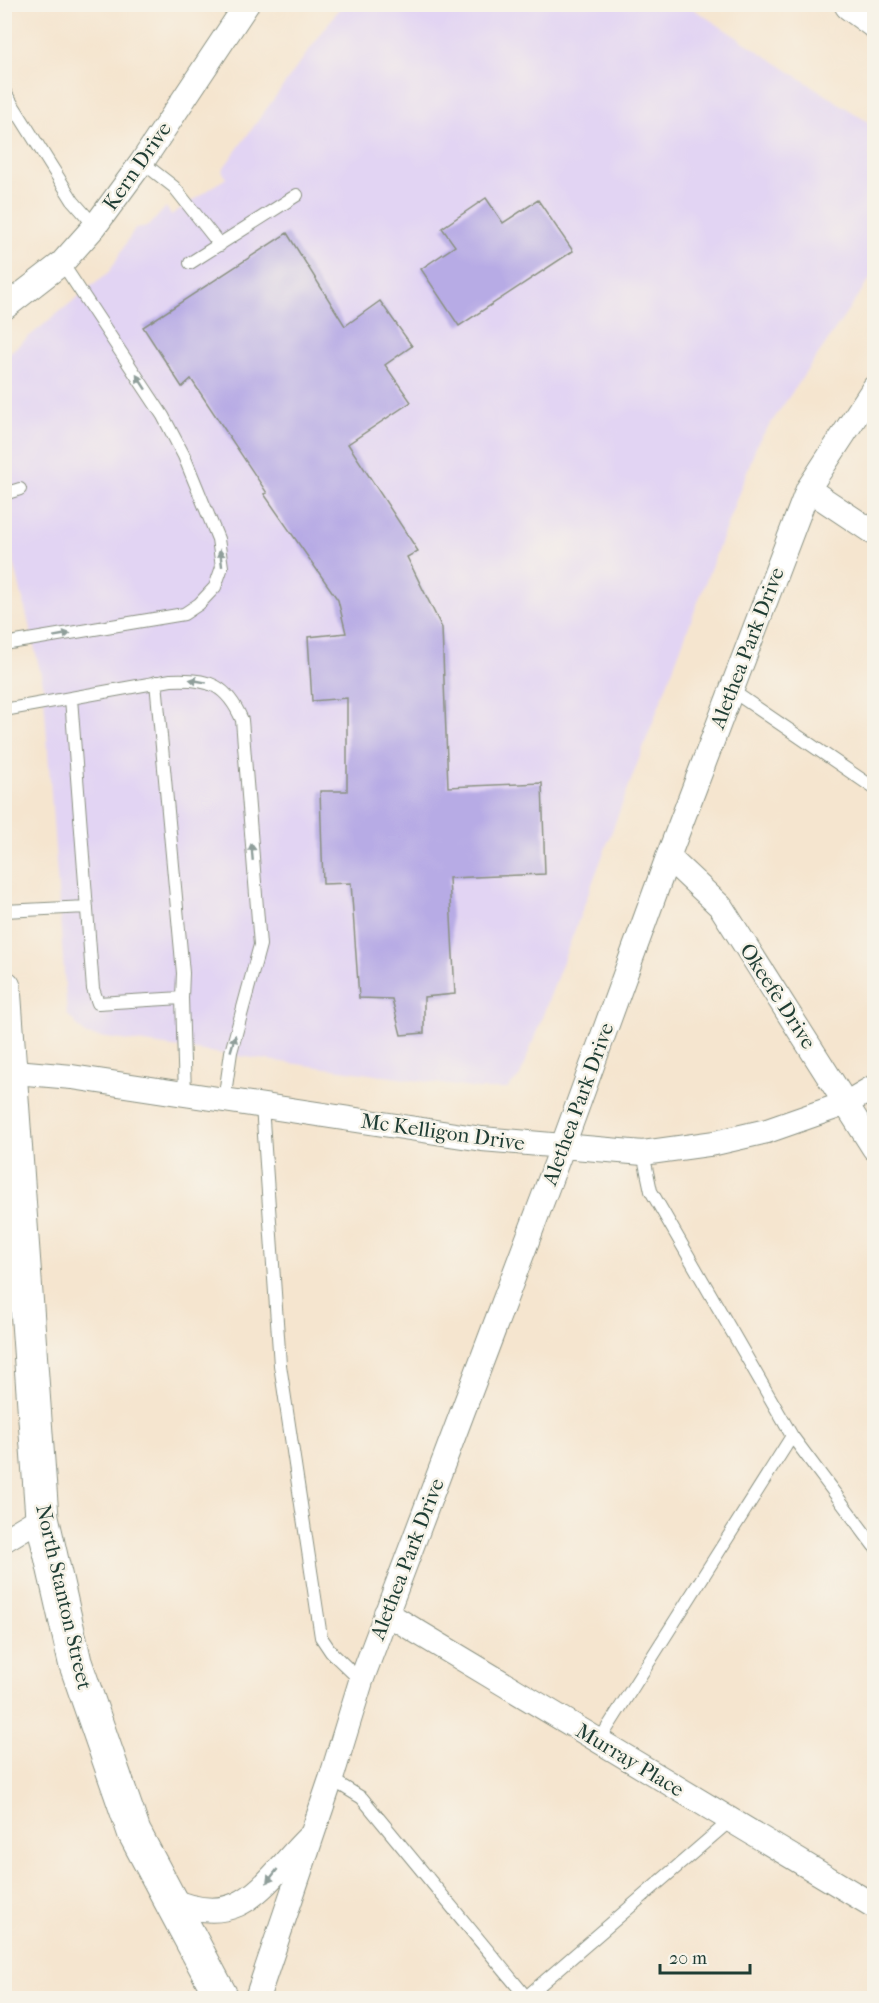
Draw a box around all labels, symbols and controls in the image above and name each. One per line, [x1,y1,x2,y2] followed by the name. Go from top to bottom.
[98,117,176,215] street label: Kern Drive
[136,374,147,390] one-way arrow
[216,549,225,568] one-way arrow
[705,564,789,733] street label: Alethea Park Drive
[53,630,72,639] one-way arrow
[188,676,207,685] one-way arrow
[247,842,257,861] one-way arrow
[735,939,821,1053] street label: Okeefe Drive
[537,1020,619,1189] street label: Alethea Park Drive
[229,1034,238,1052] one-way arrow
[359,1109,527,1155] street label: Mc Kelligon Drive
[365,1475,449,1644] street label: Alethea Park Drive
[31,1502,97,1692] street label: North Stanton Street
[572,1718,688,1802] street label: Murray Place
[266,1869,278,1884] one-way arrow
[660,1937,750,1975] scale bar
[669,1948,707,1969] text: 20 m

